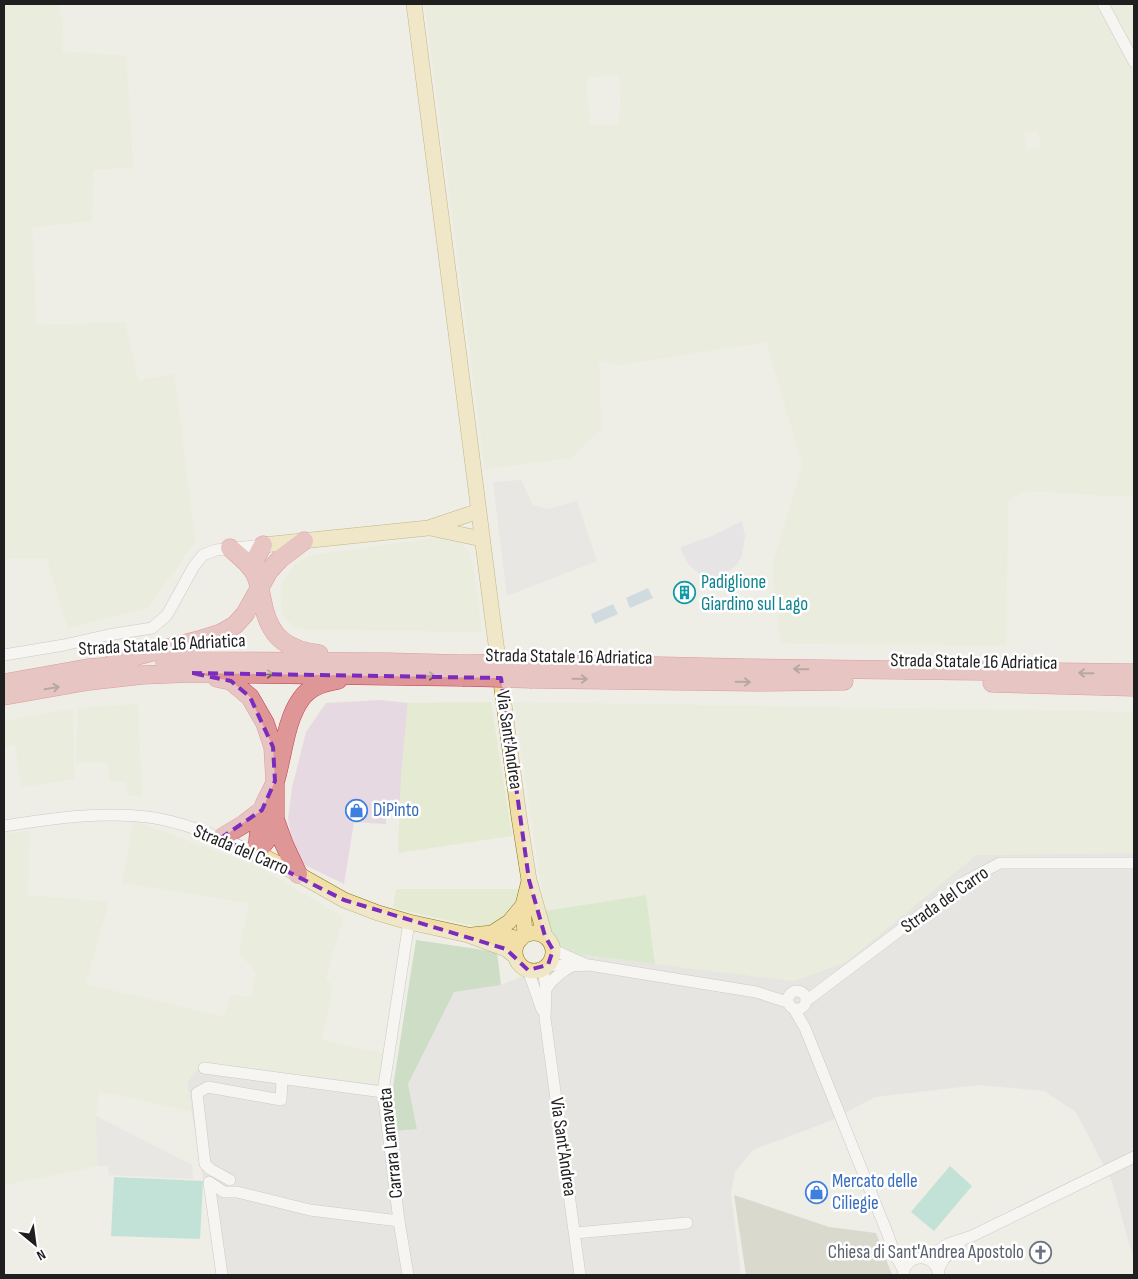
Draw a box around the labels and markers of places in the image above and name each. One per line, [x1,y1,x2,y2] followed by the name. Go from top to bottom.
[701,571,808,616] place label: Padiglione Giardino sul Lago
[673,581,697,605] building icon: Padiglione Giardino sul Lago
[345,798,369,822] shop icon: DiPinto
[373,799,419,822] place label: DiPinto
[832,1170,918,1215] place label: Mercato delle Ciliegie
[804,1180,828,1204] shop icon: Mercato delle Ciliegie
[1028,1240,1052,1264] church icon: Chiesa di Sant'Andrea Apostolo
[828,1241,1024,1264] place label: Chiesa di Sant'Andrea Apostolo

